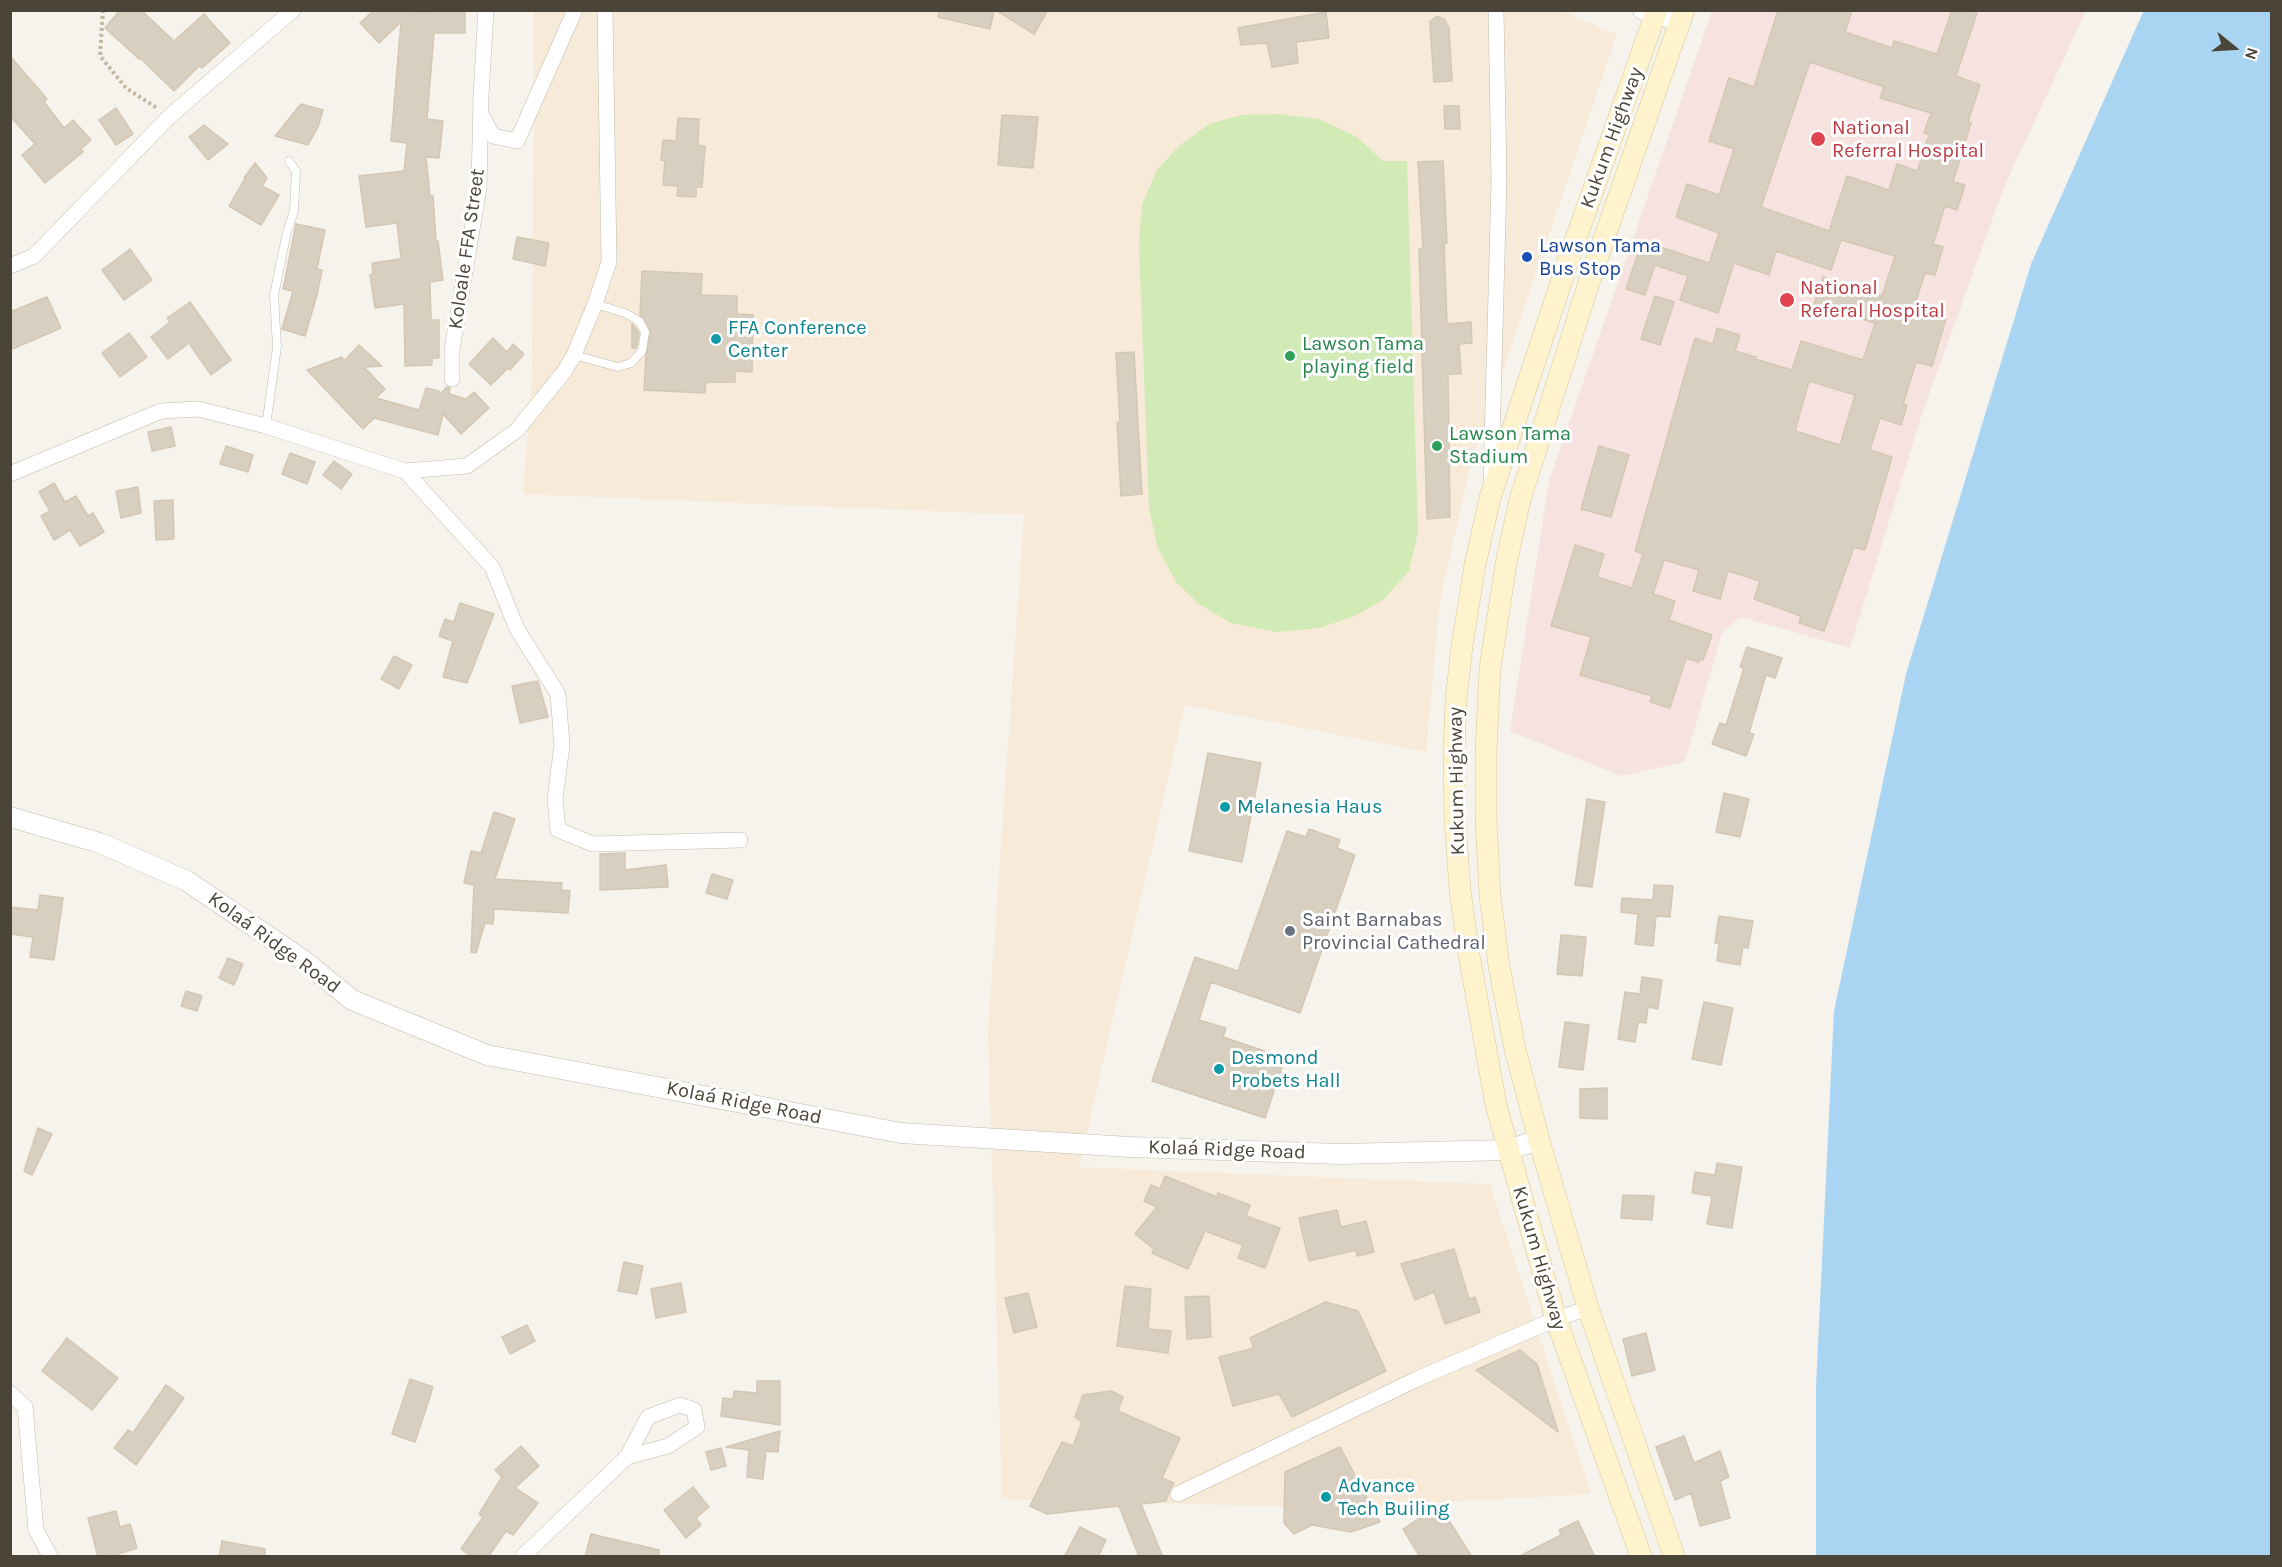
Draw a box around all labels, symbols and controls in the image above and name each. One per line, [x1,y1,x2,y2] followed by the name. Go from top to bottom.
[2204,18,2264,78] north arrow
[2241,45,2262,62] text: N
[1575,64,1649,212] street label: Kukum Highway
[1832,116,1984,163] place label: National Referral Hospital
[1809,130,1827,148] marker: National Referral Hospital
[444,167,490,331] street label: Koloale FFA Street
[1539,234,1661,281] place label: Lawson Tama Bus Stop
[1520,250,1534,264] marker: Lawson Tama Bus Stop
[1800,276,1945,323] place label: National Referal Hospital
[1778,291,1796,309] marker: National Referal Hospital
[728,316,867,363] place label: FFA Conference Center
[709,332,723,346] marker: FFA Conference Center
[1302,332,1424,379] place label: Lawson Tama playing field
[1283,349,1297,363] marker: Lawson Tama playing field
[1449,422,1571,469] place label: Lawson Tama Stadium
[1430,439,1444,453] marker: Lawson Tama Stadium
[1444,707,1470,855] street label: Kukum Highway
[1237,795,1382,819] place label: Melanesia Haus
[1218,800,1232,814] marker: Melanesia Haus
[203,887,345,999] street label: Kolaá Ridge Road
[1302,908,1486,955] place label: Saint Barnabas Provincial Cathedral
[1283,924,1297,938] marker: Saint Barnabas Provincial Cathedral
[1231,1046,1341,1093] place label: Desmond Probets Hall
[1212,1062,1226,1076] marker: Desmond Probets Hall
[664,1076,824,1130] street label: Kolaá Ridge Road
[1148,1135,1306,1165] street label: Kolaá Ridge Road
[1507,1183,1571,1333] street label: Kukum Highway
[1338,1474,1449,1521] place label: Advance Tech Builing
[1319,1490,1333,1504] marker: Advance Tech Builing

